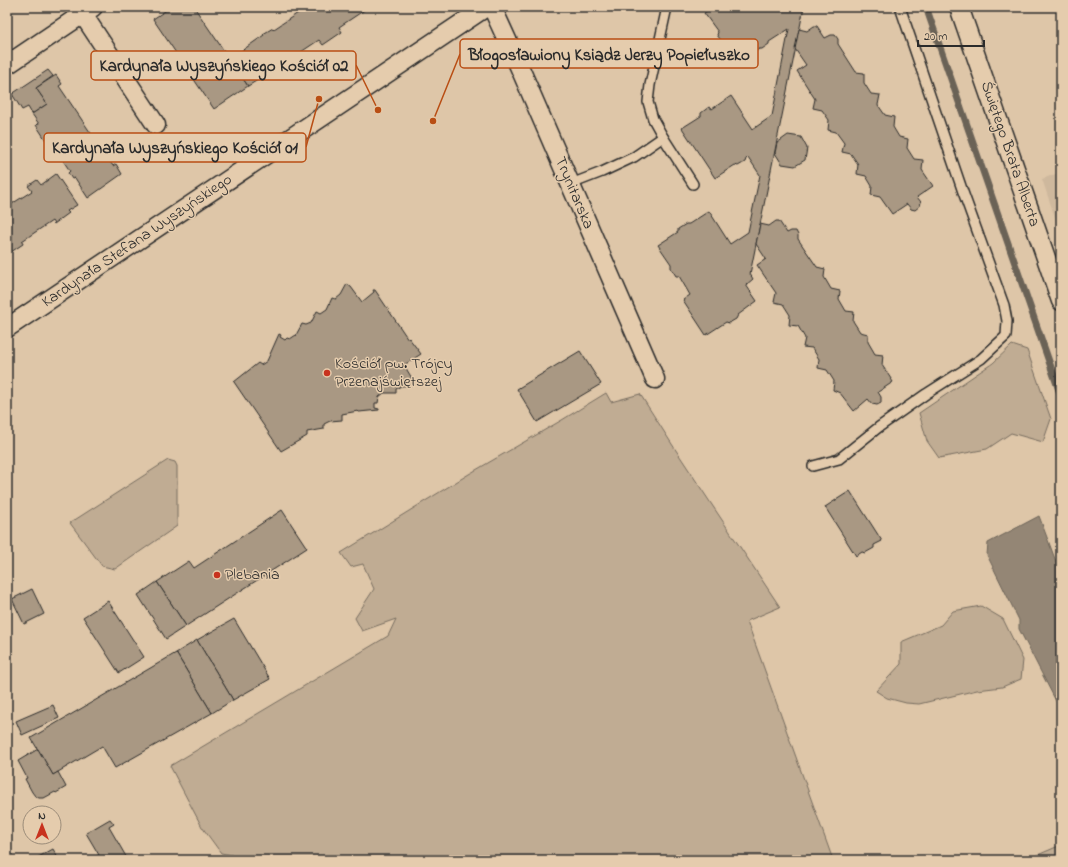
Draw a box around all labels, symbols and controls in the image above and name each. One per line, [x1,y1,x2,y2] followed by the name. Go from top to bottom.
[918,22,984,48] scale bar
[924,28,947,46] text: 20 m
[460,39,758,68] callout: Błogosławiony Ksiądz Jerzy Popiełuszko
[467,43,750,70] text: Błogosławiony Ksiądz Jerzy Popiełuszko
[91,51,356,80] callout: Kardynała Wyszyńskiego Kościół 02
[100,54,349,81] text: Kardynała Wyszyńskiego Kościół 02
[974,78,1046,230] street label: Świętego Brata Alberta
[44,133,306,162] callout: Kardynała Wyszyńskiego Kościół 01
[52,136,299,163] text: Kardynała Wyszyńskiego Kościół 01
[548,153,600,233] street label: Trynitarska
[37,168,237,314] street label: Kardynała Stefana Wyszyńskiego
[335,352,453,394] place label: Kościół pw. Trójcy Przenajświętszej
[322,368,332,378] marker: Kościół pw. Trójcy Przenajświętszej
[225,563,280,587] place label: Plebania
[212,570,222,580] marker: Plebania
[22,805,62,845] north arrow
[38,808,46,824] text: N

